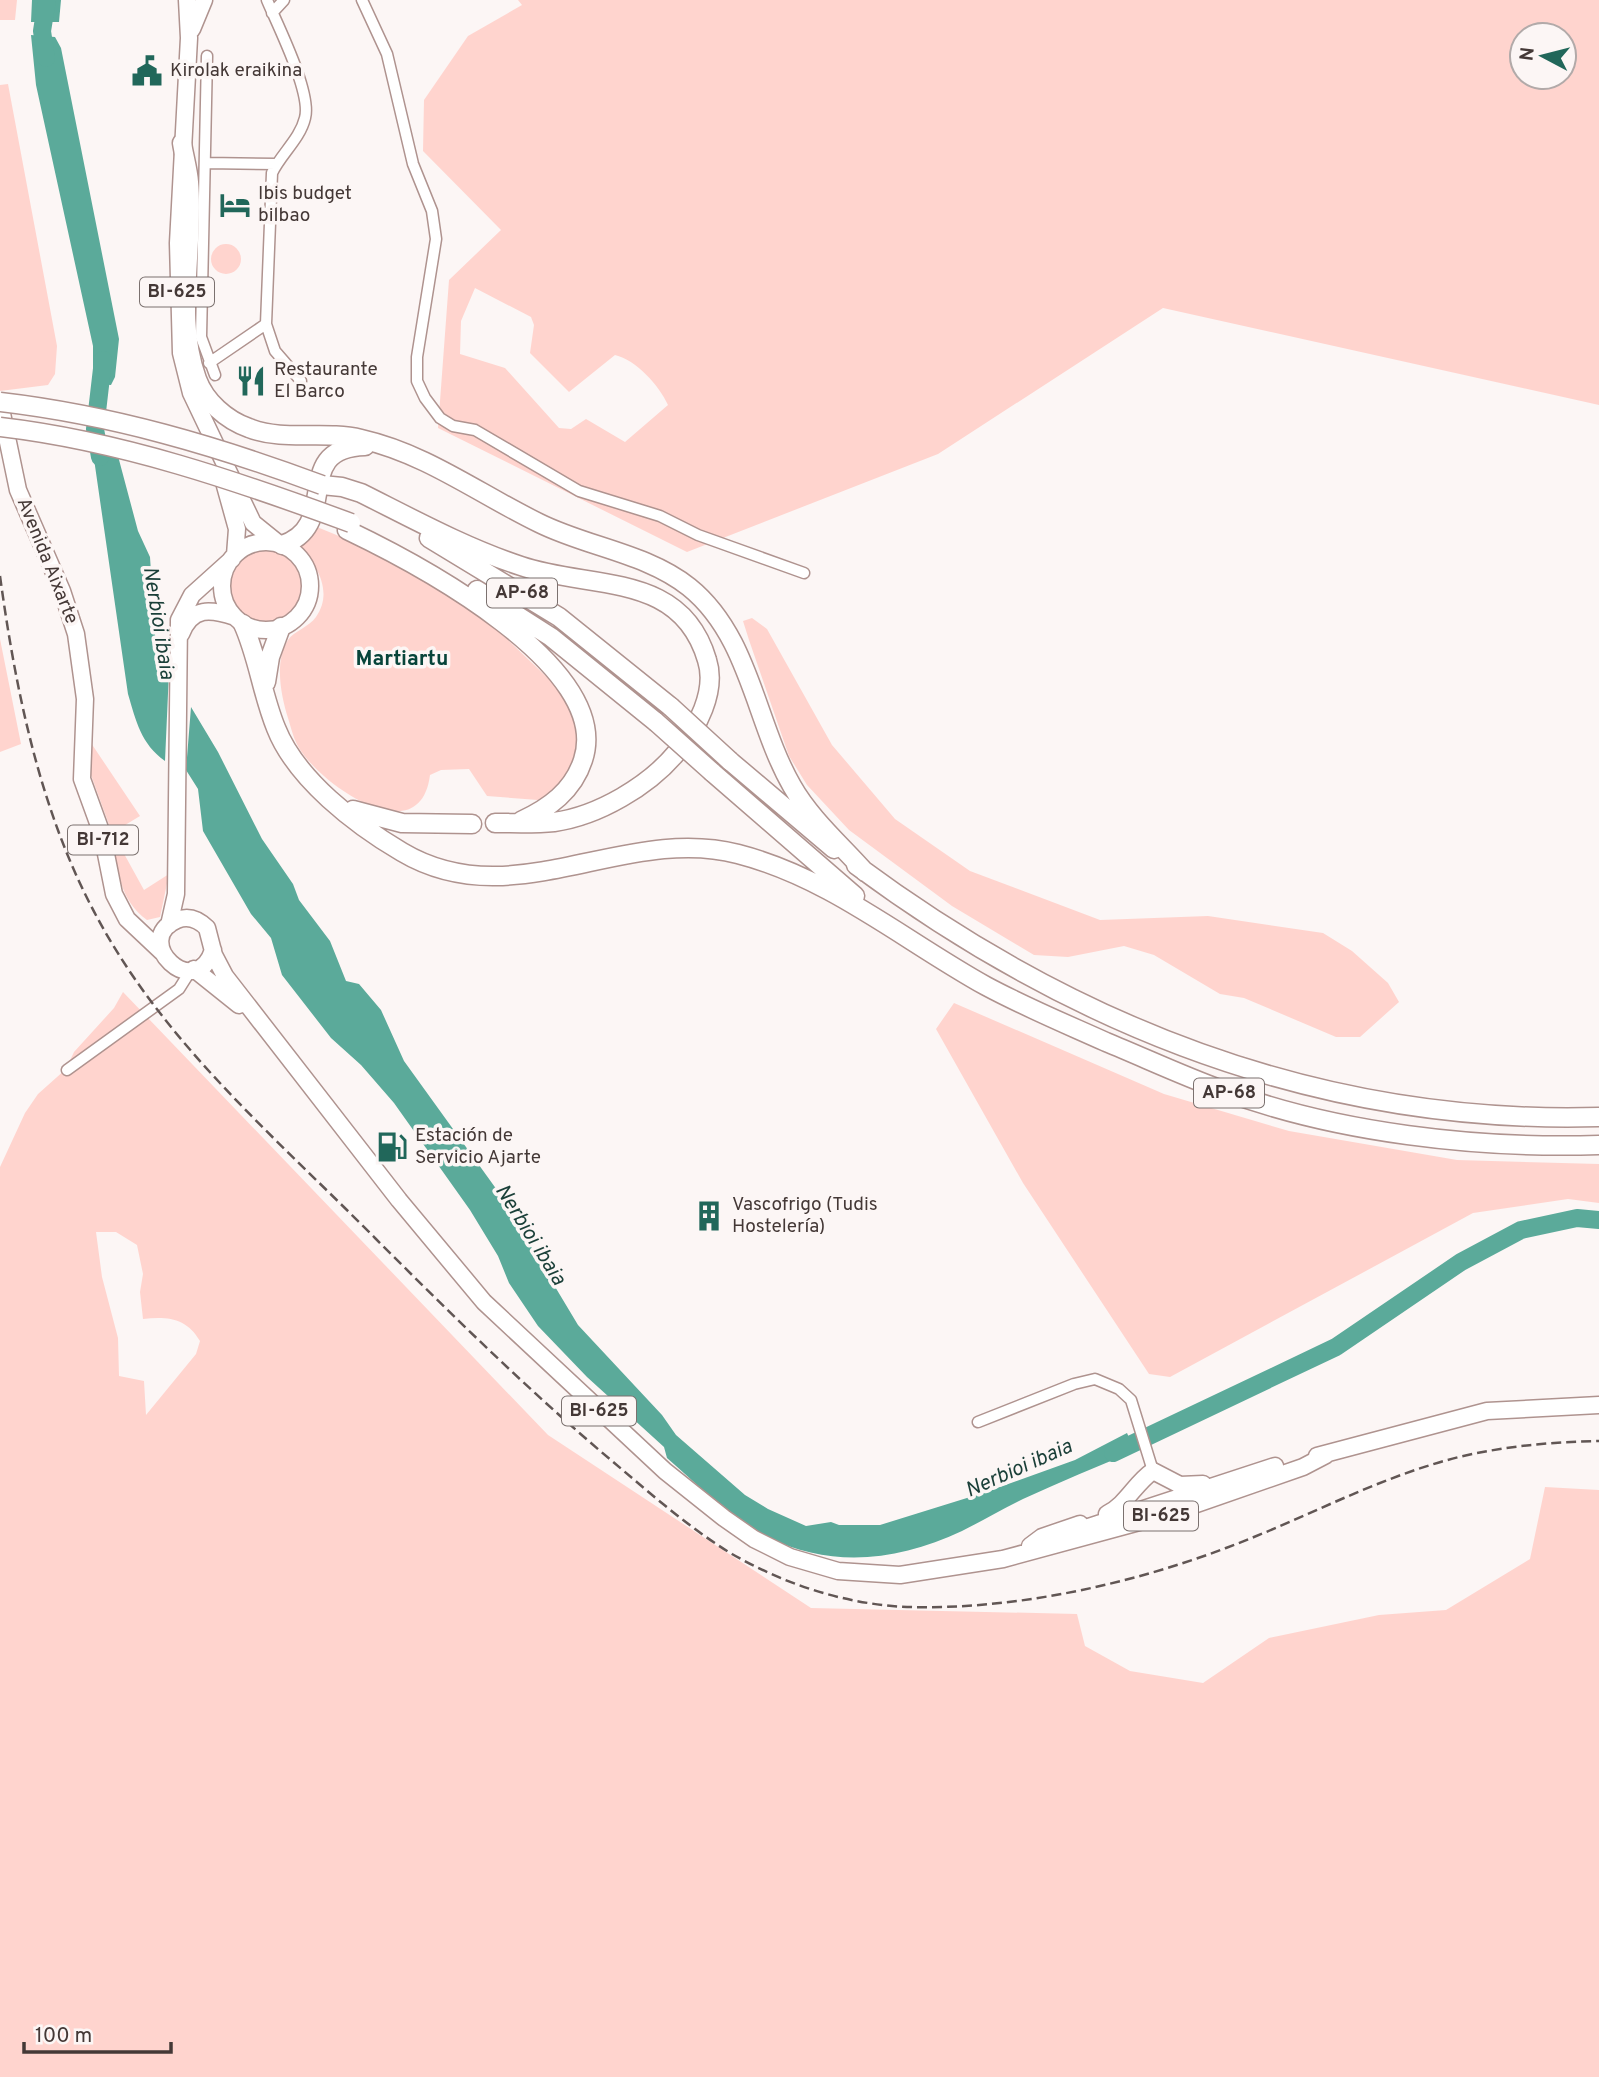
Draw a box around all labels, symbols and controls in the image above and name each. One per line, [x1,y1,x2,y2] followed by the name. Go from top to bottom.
[1508,21,1578,91] north arrow
[1515,46,1541,62] text: N
[130,54,164,88] public building icon: Kirolak eraikina
[170,59,302,83] place label: Kirolak eraikina
[258,182,352,228] place label: Ibis budget bilbao
[218,188,252,222] hotel icon: Ibis budget bilbao
[140,278,214,306] road number: BI-625
[274,358,378,404] place label: Restaurante El Barco
[234,364,268,398] restaurant icon: Restaurante El Barco
[11,494,83,628] street label: Avenida Aixarte
[136,565,180,682] water label: Nerbioi ibaia
[487,578,557,608] road number: AP-68
[355,646,449,673] district label: Martiartu
[68,826,138,854] road number: BI-712
[1194,1078,1264,1108] road number: AP-68
[415,1124,541,1170] place label: Estación de Servicio Ajarte
[375,1130,409,1164] fuel station icon: Estación de Servicio Ajarte
[488,1179,572,1291] water label: Nerbioi ibaia
[732,1193,878,1239] place label: Vascofrigo (Tudis Hostelería)
[692,1199,726,1233] building icon: Vascofrigo (Tudis Hostelería)
[562,1396,636,1426] road number: BI-625
[961,1433,1077,1505] water label: Nerbioi ibaia
[1124,1502,1198,1531] road number: BI-625
[24,2010,172,2054] scale bar
[35,2023,92,2050] text: 100 m

